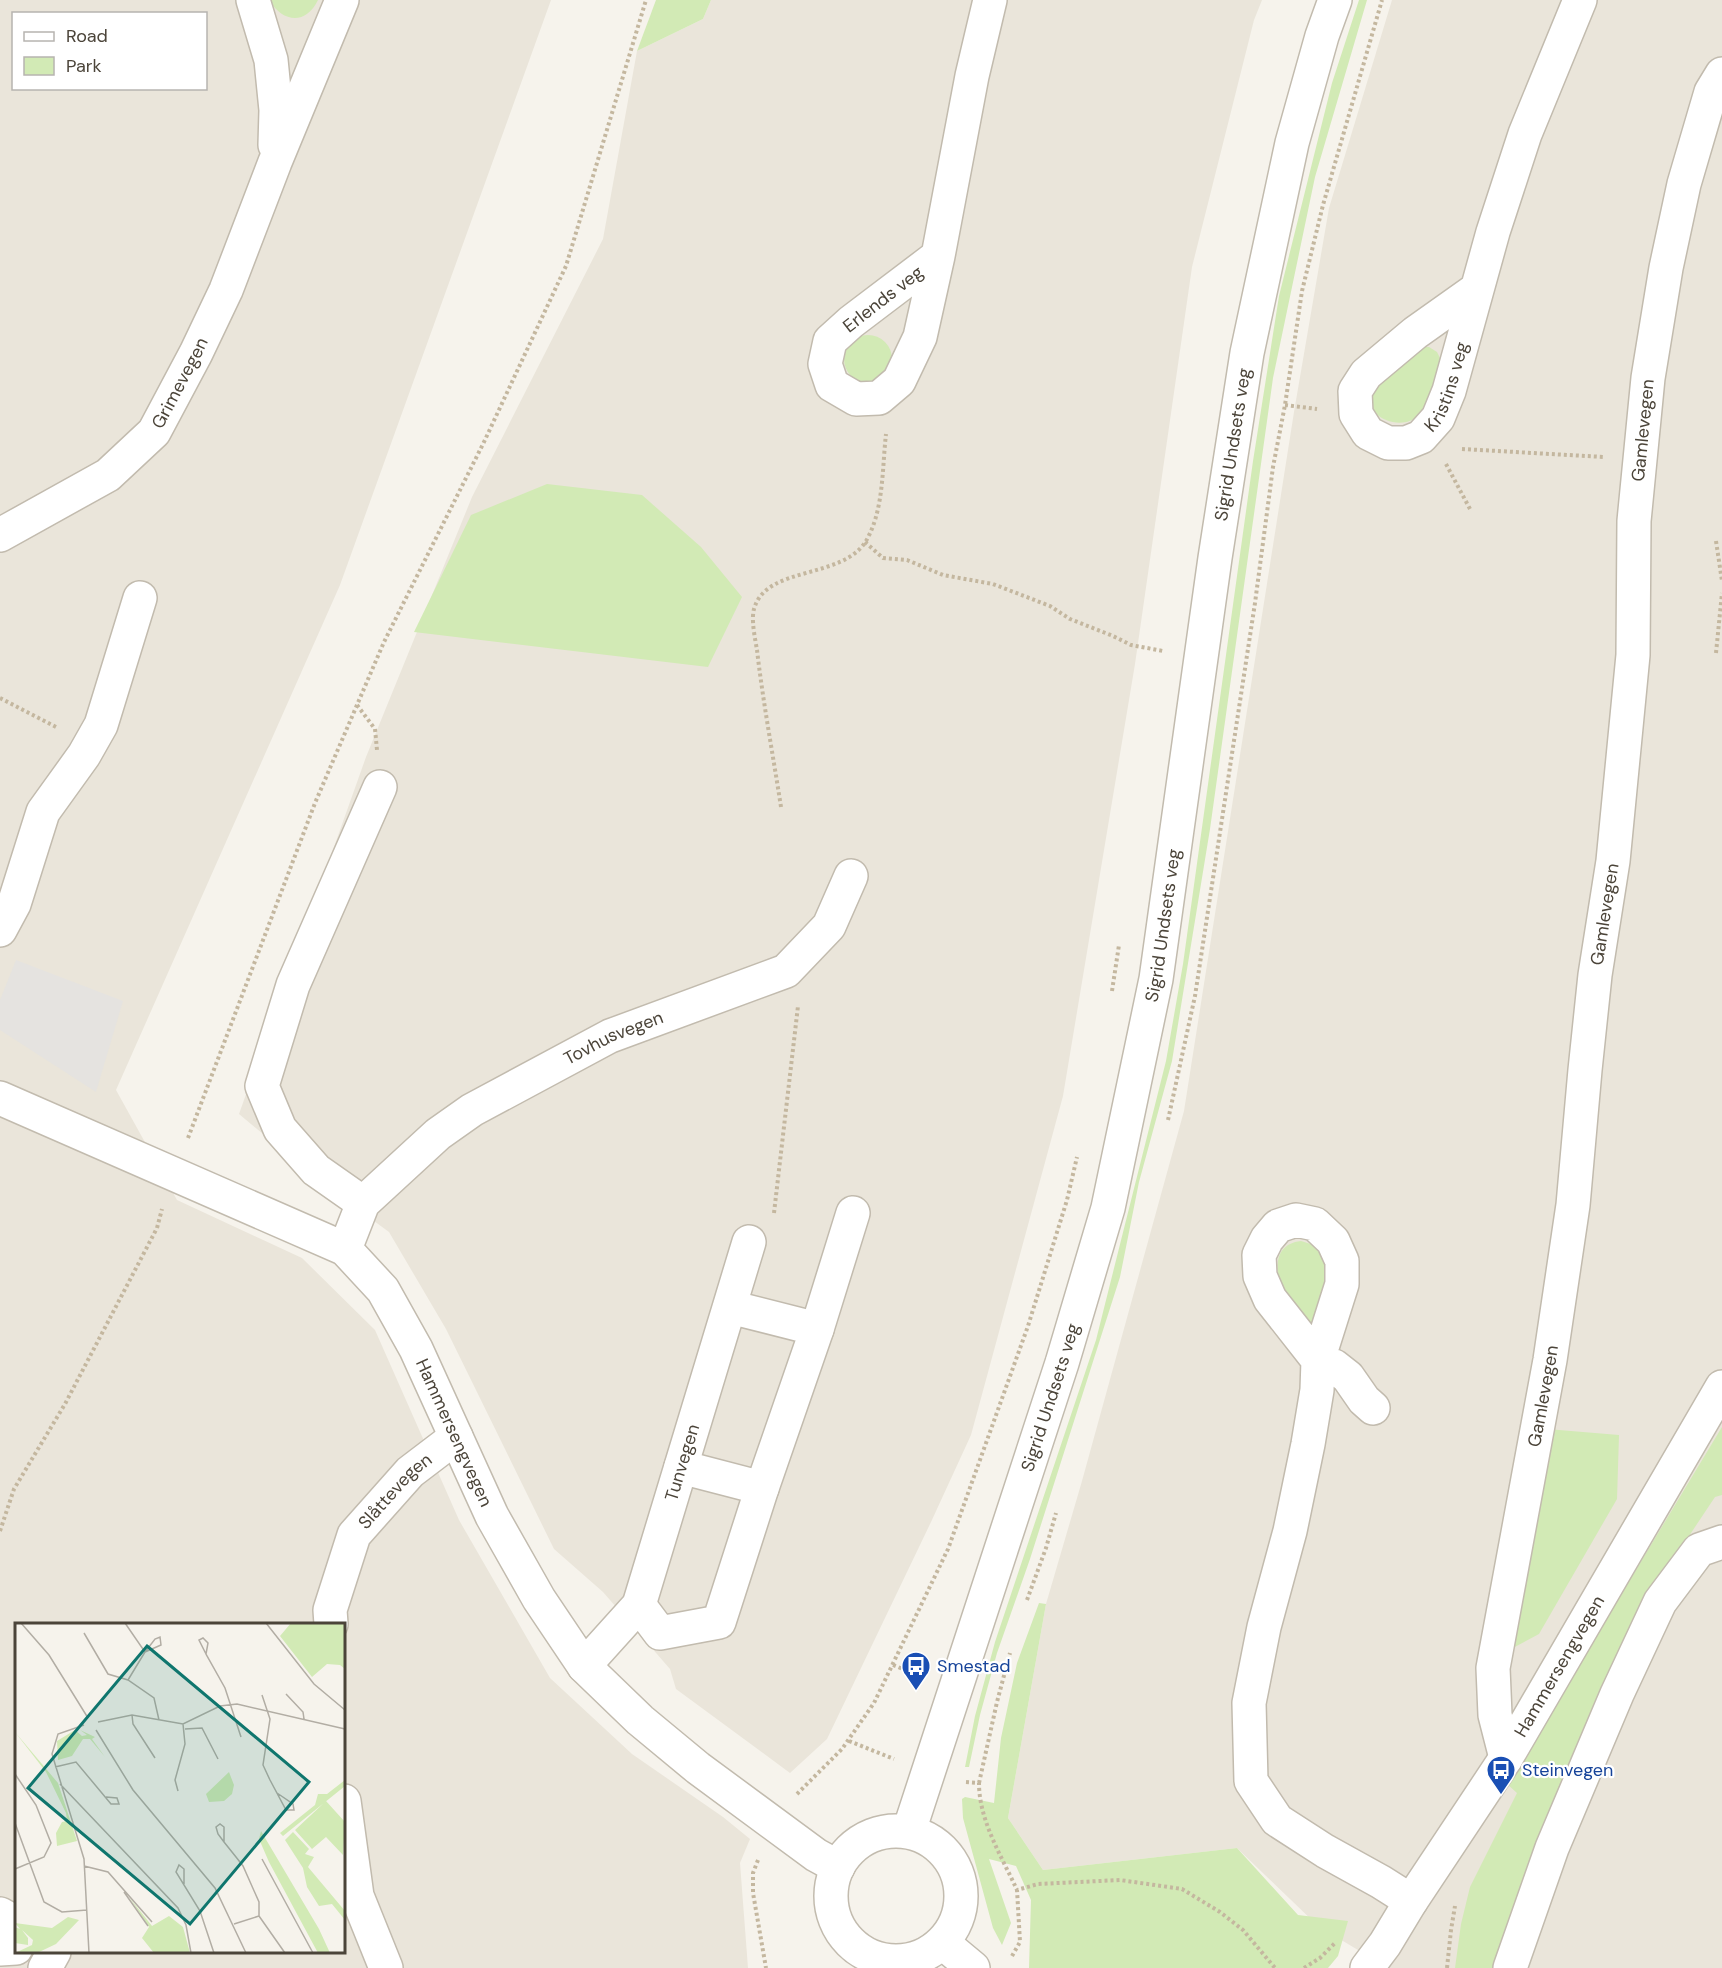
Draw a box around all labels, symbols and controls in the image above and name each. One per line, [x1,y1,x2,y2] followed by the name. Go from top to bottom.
[12,12,207,90] legend
[66,24,108,48] text: Road
[66,54,102,78] text: Park
[838,260,928,338] street label: Erlends veg
[146,333,214,433] street label: Grimevegen
[1419,339,1474,437] street label: Kristins veg
[1209,366,1256,523] street label: Sigrid Undsets veg
[1626,378,1660,483] street label: Gamlevegen
[1139,847,1186,1004] street label: Sigrid Undsets veg
[1585,861,1624,967] street label: Gamlevegen
[559,1005,667,1071] street label: Tovhusvegen
[1015,1320,1085,1475] street label: Sigrid Undsets veg
[1522,1344,1564,1449] street label: Gamlevegen
[410,1355,498,1511] street label: Hammersengvegen
[659,1421,705,1504] street label: Tunvegen
[353,1448,437,1534] street label: Slåttevegen
[1509,1591,1610,1742] street label: Hammersengvegen
[15,1623,345,1953] inset map
[900,1650,932,1692] bus stop icon: Smestad
[937,1654,1010,1678] place label: Smestad
[1485,1754,1517,1796] bus stop icon: Steinvegen
[1522,1758,1613,1782] place label: Steinvegen

